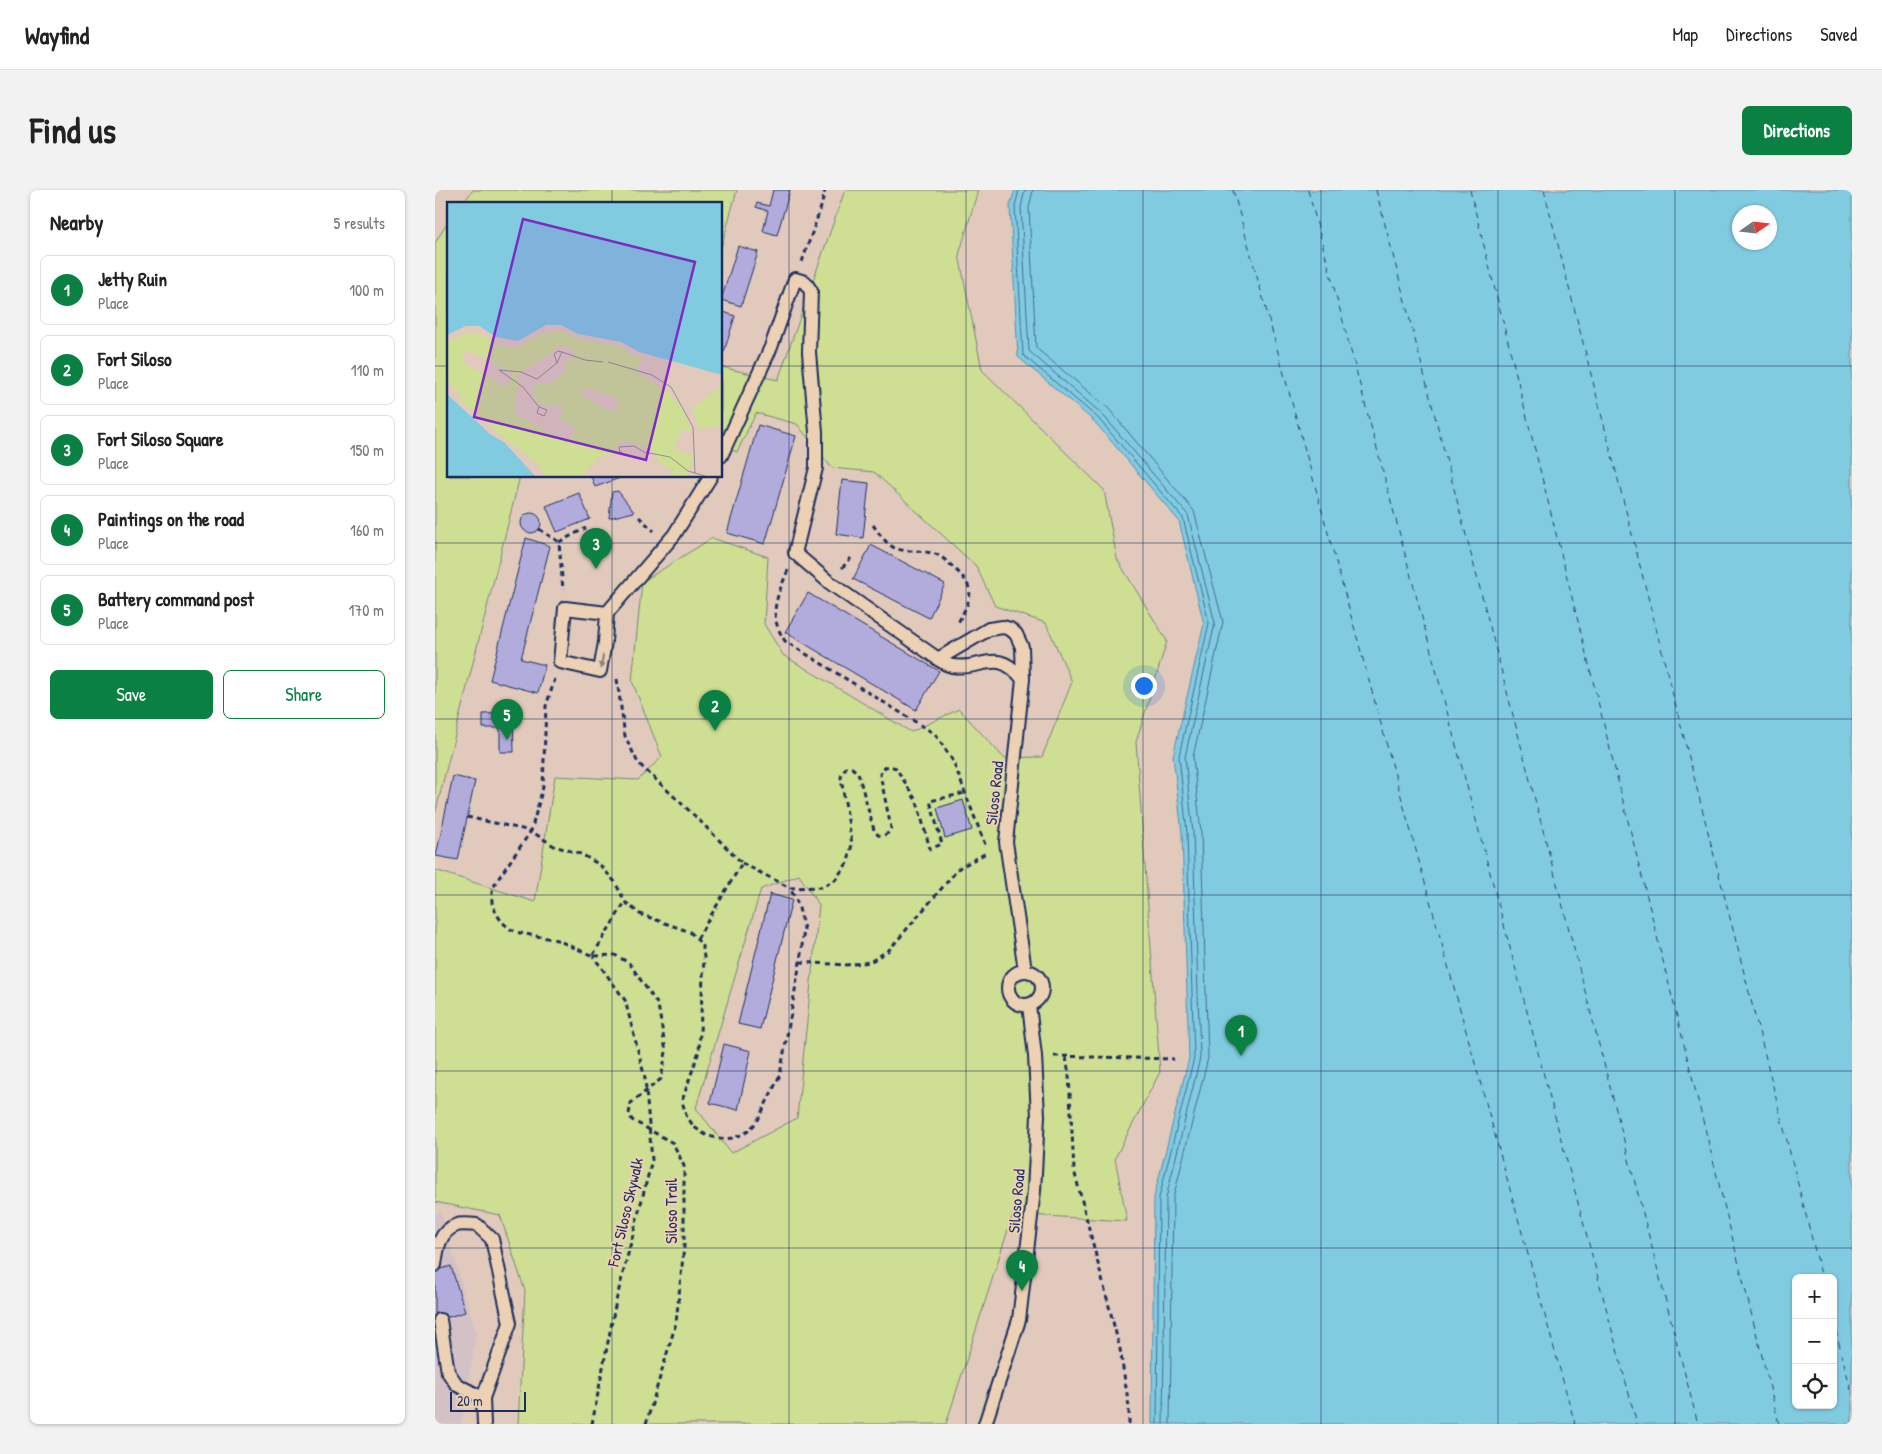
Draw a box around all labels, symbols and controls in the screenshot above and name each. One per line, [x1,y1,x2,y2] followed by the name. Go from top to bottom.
[25,19,89,51] text: Wayfind
[1673,22,1698,47] text: Map
[1726,22,1792,47] text: Directions
[1820,22,1857,47] text: Saved
[1742,106,1852,155] button: Directions
[30,107,116,154] text: Find us
[447,202,723,478] inset map
[1732,205,1777,250] north arrow
[50,208,103,237] text: Nearby
[334,212,385,234] text: 5 results
[98,266,167,292] text: Jetty Ruin
[64,279,70,301] text: 1
[349,279,384,301] text: 100 m
[98,292,129,314] text: Place
[98,346,172,372] text: Fort Siloso
[63,359,71,381] text: 2
[351,359,384,381] text: 110 m
[98,372,129,394] text: Place
[98,426,223,452] text: Fort Siloso Square
[63,439,71,461] text: 3
[350,439,384,461] text: 150 m
[98,452,129,474] text: Place
[98,506,244,532] text: Paintings on the road
[64,519,70,541] text: 4
[350,519,384,541] text: 160 m
[580,528,612,569] pin: 3
[98,532,129,554] text: Place
[98,586,254,612] text: Battery command post
[64,599,70,621] text: 5
[349,599,384,621] text: 170 m
[98,612,129,634] text: Place
[597,654,605,670] one-way arrow
[50,670,213,719] button: Save
[223,670,385,719] button: Share
[1131,673,1157,699] your location
[699,690,731,731] pin: 2
[491,699,523,740] pin: 5
[980,760,1008,826] street label: Siloso Road
[1225,1015,1257,1056] pin: 1
[602,1155,648,1270] street label: Fort Siloso Skywalk
[1002,1168,1030,1234] street label: Siloso Road
[660,1177,682,1244] street label: Siloso Trail
[1006,1250,1038,1291] pin: 4
[1792,1274,1837,1409] map controls
[1792,1274,1837,1319] button: +
[1792,1319,1837,1364] button: −
[1792,1364,1837,1409] button: locate
[450,1389,526,1412] scale bar
[457,1391,483,1410] text: 20 m

